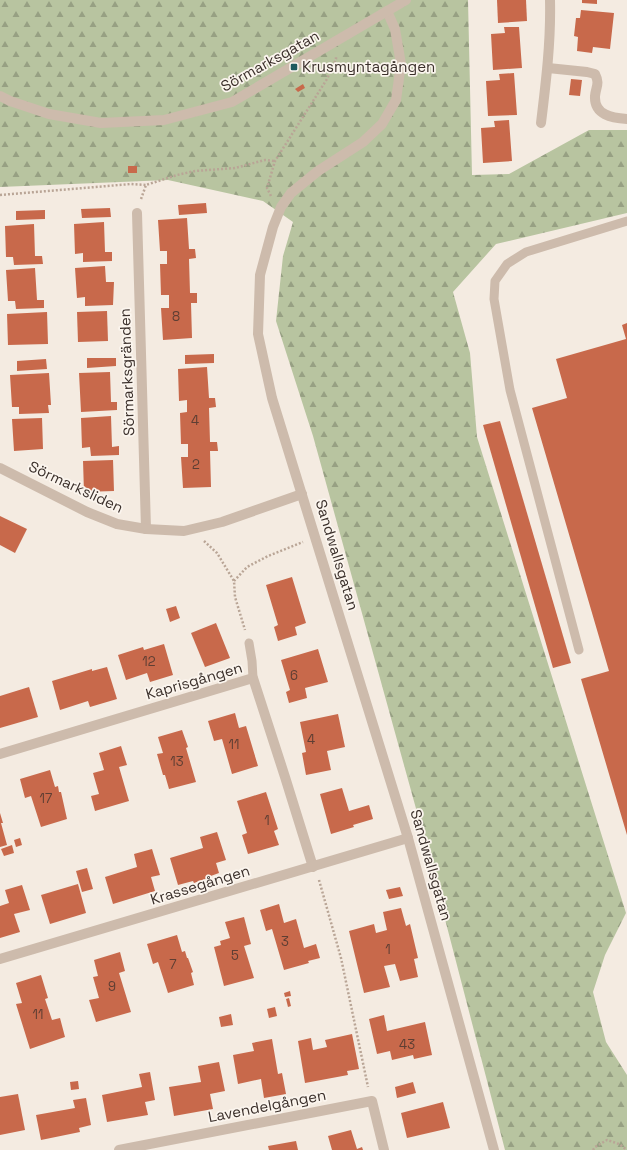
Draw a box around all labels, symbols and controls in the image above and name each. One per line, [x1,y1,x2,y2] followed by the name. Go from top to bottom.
[217,26,322,95] street label: Sörmarksgatan
[302,57,435,76] place label: Krusmyntagången
[289,62,299,72] marker: Krusmyntagången
[115,308,138,436] street label: Sörmarksgränden
[172,308,180,325] house number: 8
[191,412,199,429] house number: 4
[26,456,127,517] street label: Sörmarksliden
[192,456,200,473] house number: 2
[312,497,363,613] street label: Sandwallsgatan
[142,653,156,670] house number: 12
[143,658,244,703] street label: Kaprisgången
[290,667,298,684] house number: 6
[307,731,315,748] house number: 4
[229,736,239,753] house number: 11
[170,753,184,770] house number: 13
[40,790,52,807] house number: 17
[407,807,456,923] street label: Sandwallsgatan
[264,812,270,829] house number: 1
[148,860,252,909] street label: Krassegången
[281,933,289,950] house number: 3
[385,941,391,958] house number: 1
[231,947,239,964] house number: 5
[169,956,177,973] house number: 7
[108,978,116,995] house number: 9
[33,1006,43,1023] house number: 11
[399,1036,415,1053] house number: 43
[206,1085,327,1126] street label: Lavendelgången

